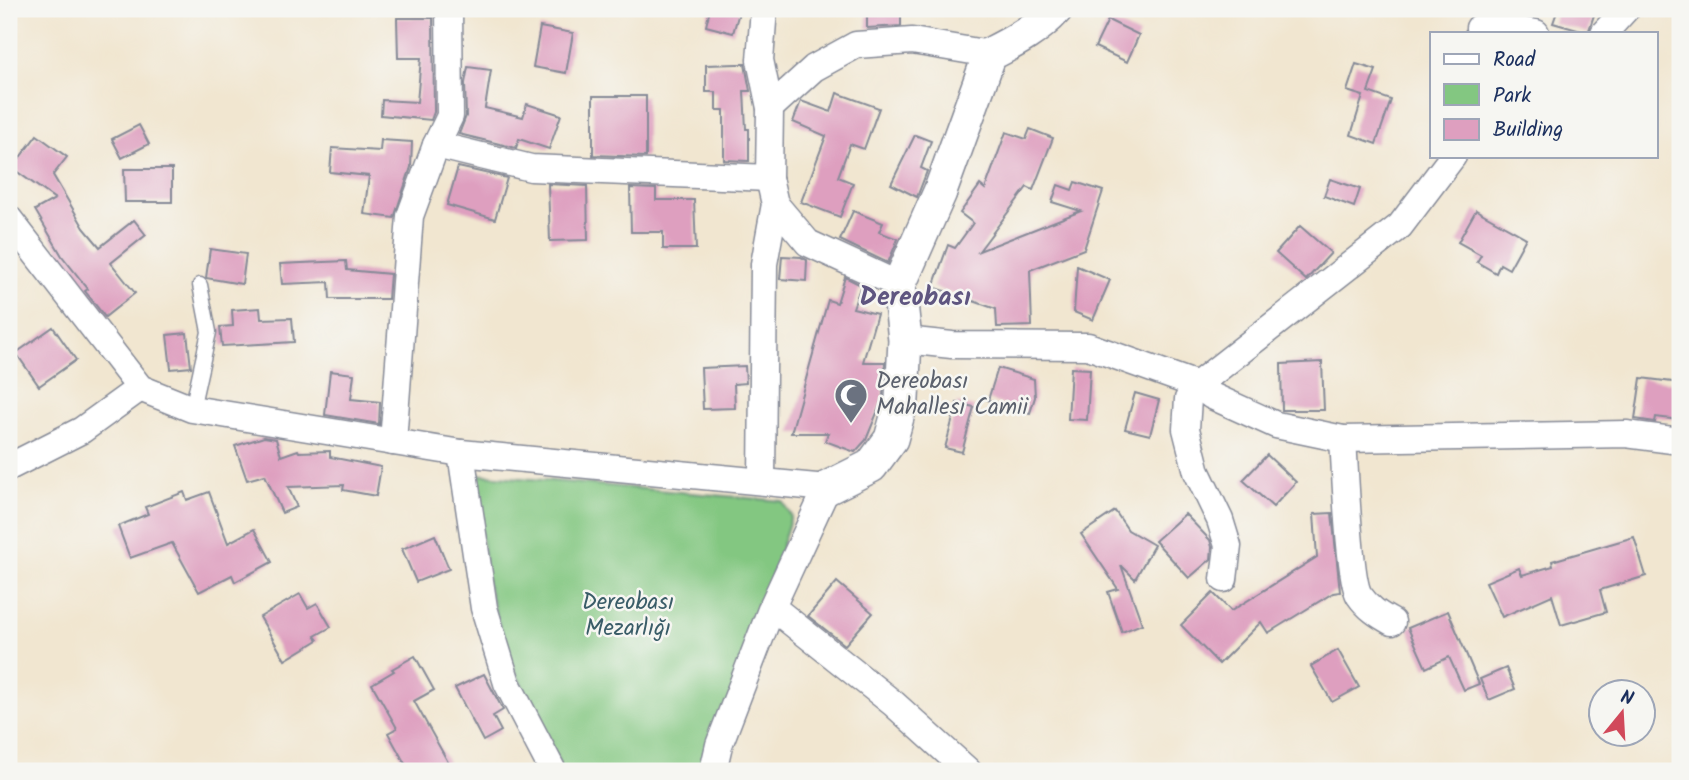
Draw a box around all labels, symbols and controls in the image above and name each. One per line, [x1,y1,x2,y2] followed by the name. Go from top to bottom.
[1430,32,1658,158] legend
[1493,44,1536,77] text: Road
[1493,80,1531,113] text: Park
[1493,114,1563,147] text: Building
[860,277,971,319] district label: Dereobası
[876,364,1030,426] place label: Dereobası Mahallesi Camii
[832,376,870,425] mosque icon: Dereobası Mahallesi Camii
[582,585,674,647] park label: Dereobası Mezarlığı
[1588,678,1658,748] north arrow
[1616,683,1637,715] text: N

